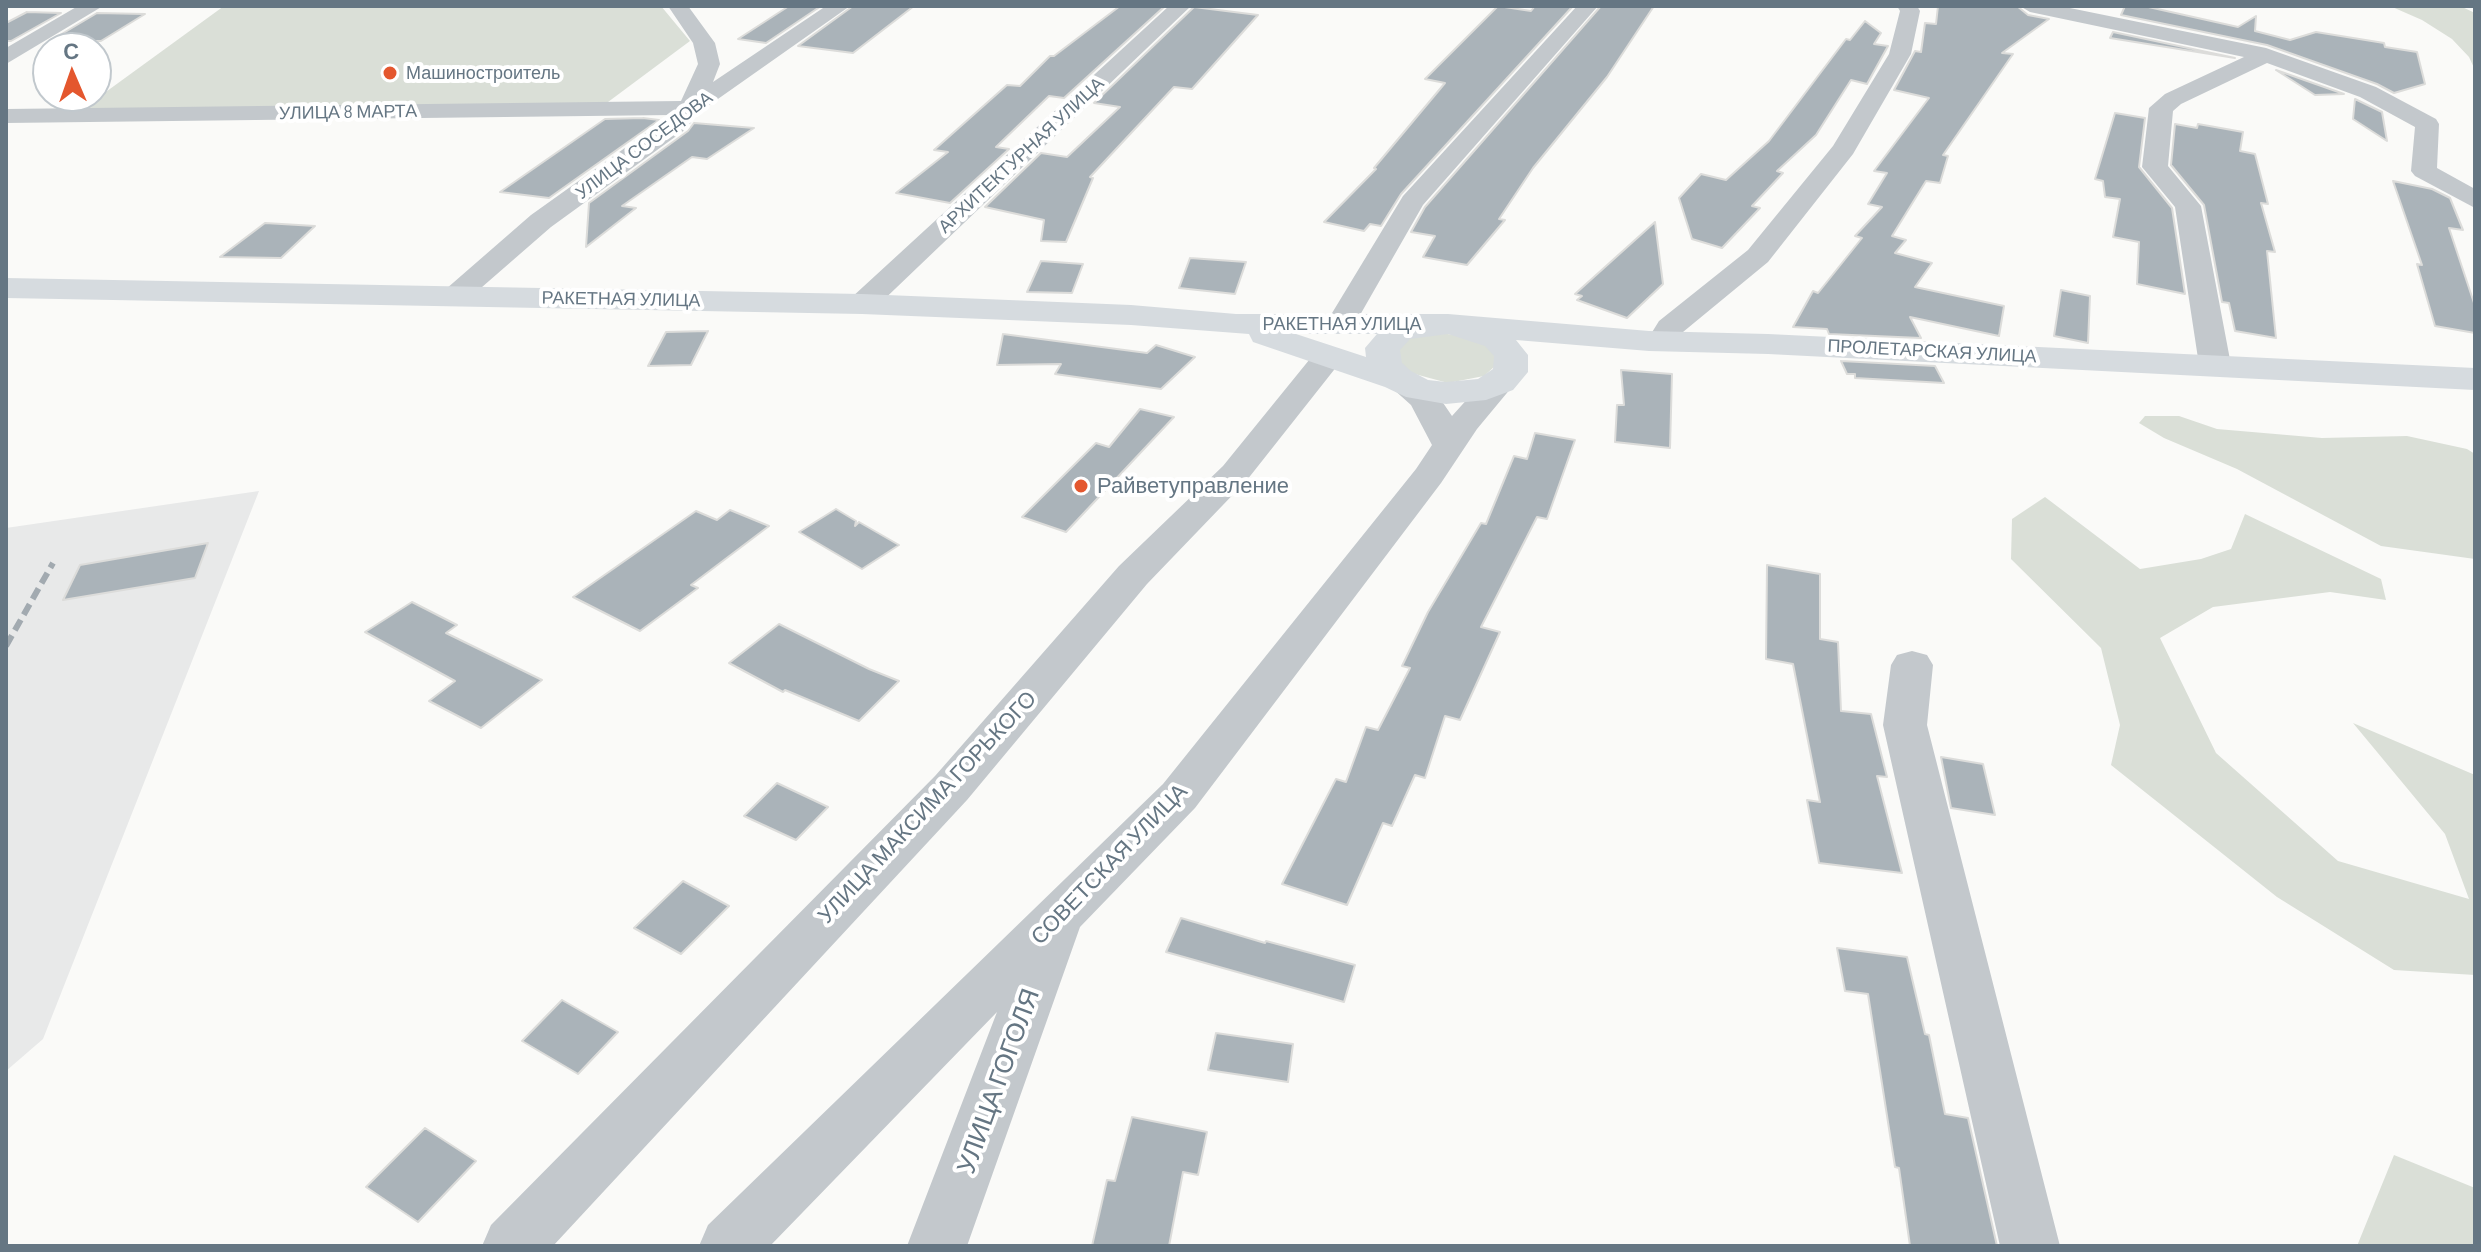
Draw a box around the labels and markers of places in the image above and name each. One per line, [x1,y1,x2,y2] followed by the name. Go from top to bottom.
[406,62,560,84] place label: Машиностроитель
[381,64,399,82] marker: Машиностроитель
[1097,473,1289,499] place label: Райветуправление
[1072,477,1090,495] marker: Райветуправление

